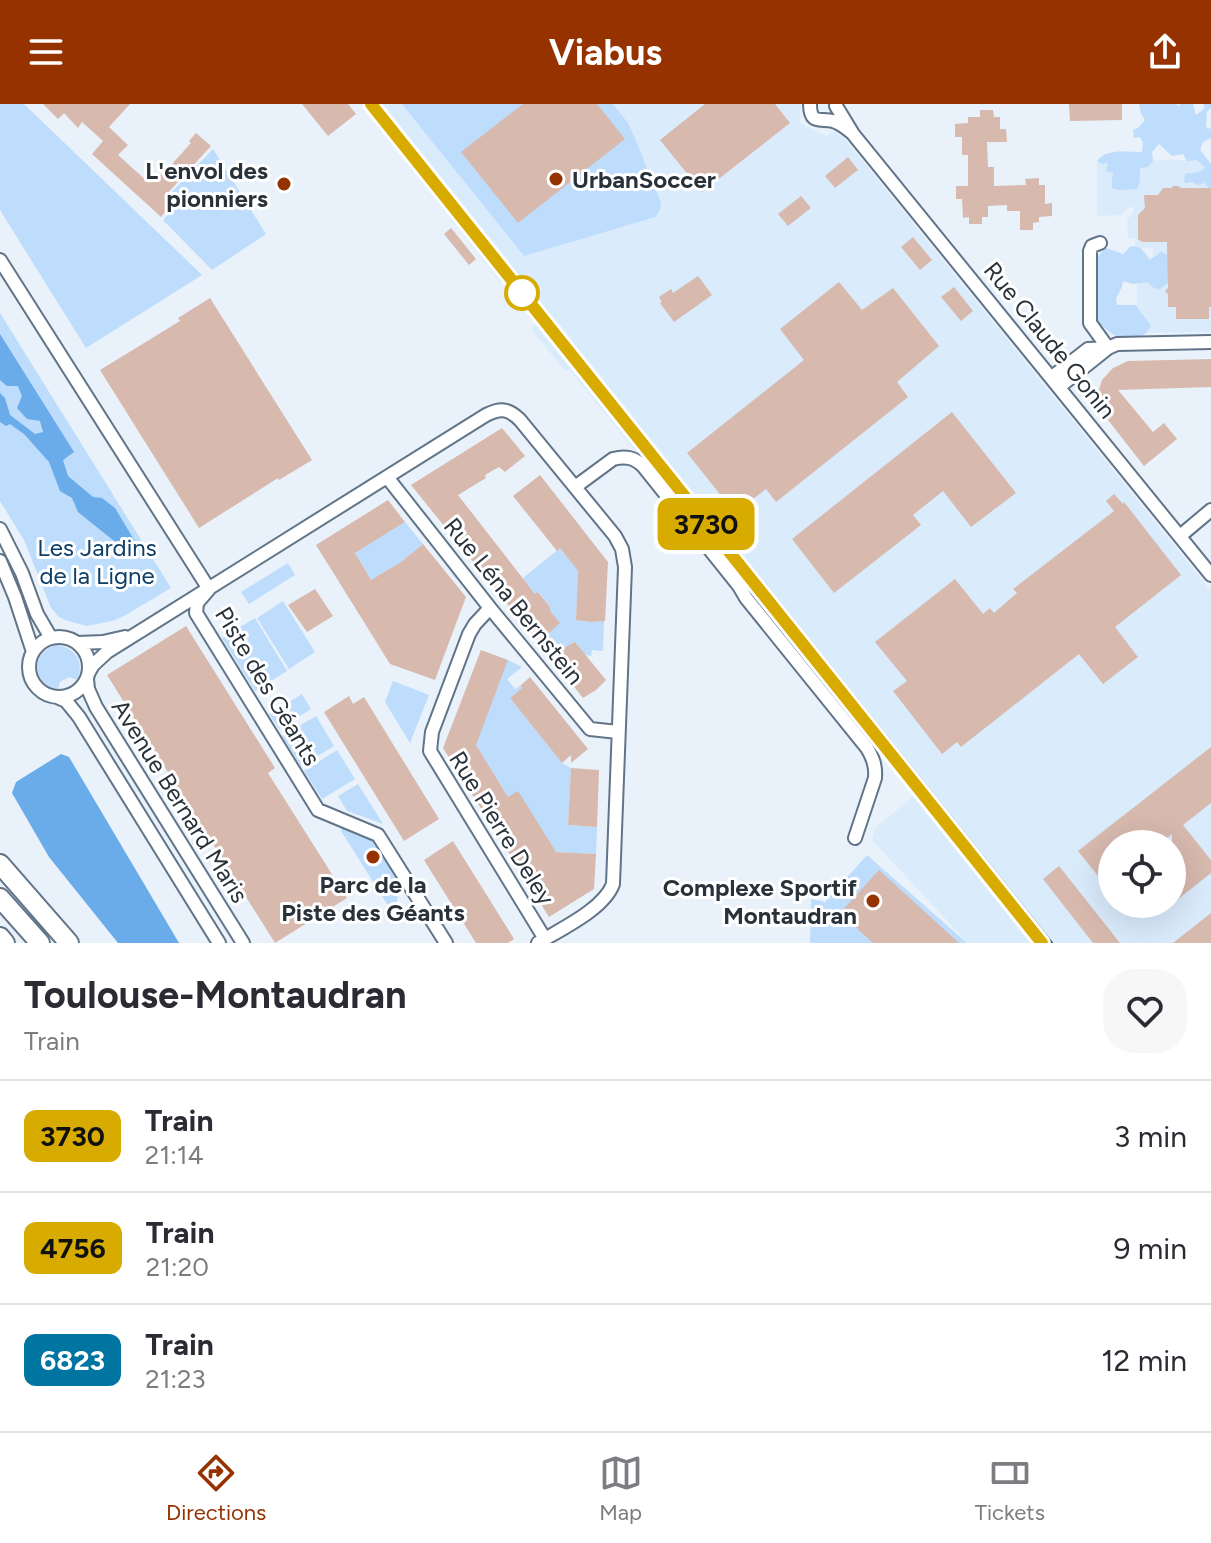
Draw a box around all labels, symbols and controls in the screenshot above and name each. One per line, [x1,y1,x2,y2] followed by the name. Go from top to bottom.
[24,30,68,74] icon: menu
[1143,30,1187,74] icon: share
[549,31,662,74] text: Viabus
[145,156,268,213] place label: L'envol des pionniers
[572,165,716,194] place label: UrbanSoccer
[547,170,565,188] marker: UrbanSoccer
[275,175,293,193] marker: L'envol des pionniers
[978,256,1122,424] street label: Rue Claude Gonin
[505,276,539,310] unlabelled marker
[650,498,762,550] line badge: 3730
[674,507,738,541] text: 3730
[438,512,590,690] street label: Rue Léna Bernstein
[37,533,157,590] park label: Les Jardins de la Ligne
[209,601,327,771] street label: Piste des Géants
[106,694,254,908] street label: Avenue Bernard Maris
[443,746,561,910] street label: Rue Pierre Deley
[1098,830,1186,918] map controls
[1098,830,1186,918] button: locate
[364,848,382,866] marker: Parc de la Piste des Géants
[281,870,465,927] place label: Parc de la Piste des Géants
[663,873,858,930] place label: Complexe Sportif Montaudran
[864,892,882,910] marker: Complexe Sportif Montaudran
[1103,969,1187,1053] button: heart
[24,972,406,1018] text: Toulouse-Montaudran
[24,1025,80,1057] text: Train
[145,1102,214,1139] text: Train
[1114,1118,1187,1155] text: 3 min
[40,1119,105,1153] text: 3730
[145,1139,204,1171] text: 21:14
[146,1214,214,1251] text: Train
[1113,1230,1187,1267] text: 9 min
[40,1231,106,1265] text: 4756
[146,1251,209,1283] text: 21:20
[145,1326,214,1363] text: Train
[1101,1342,1187,1379] text: 12 min
[40,1343,105,1377] text: 6823
[145,1363,206,1395] text: 21:23
[166,1451,266,1526] tab: Directions
[599,1451,643,1526] tab: Map
[975,1451,1045,1526] tab: Tickets

